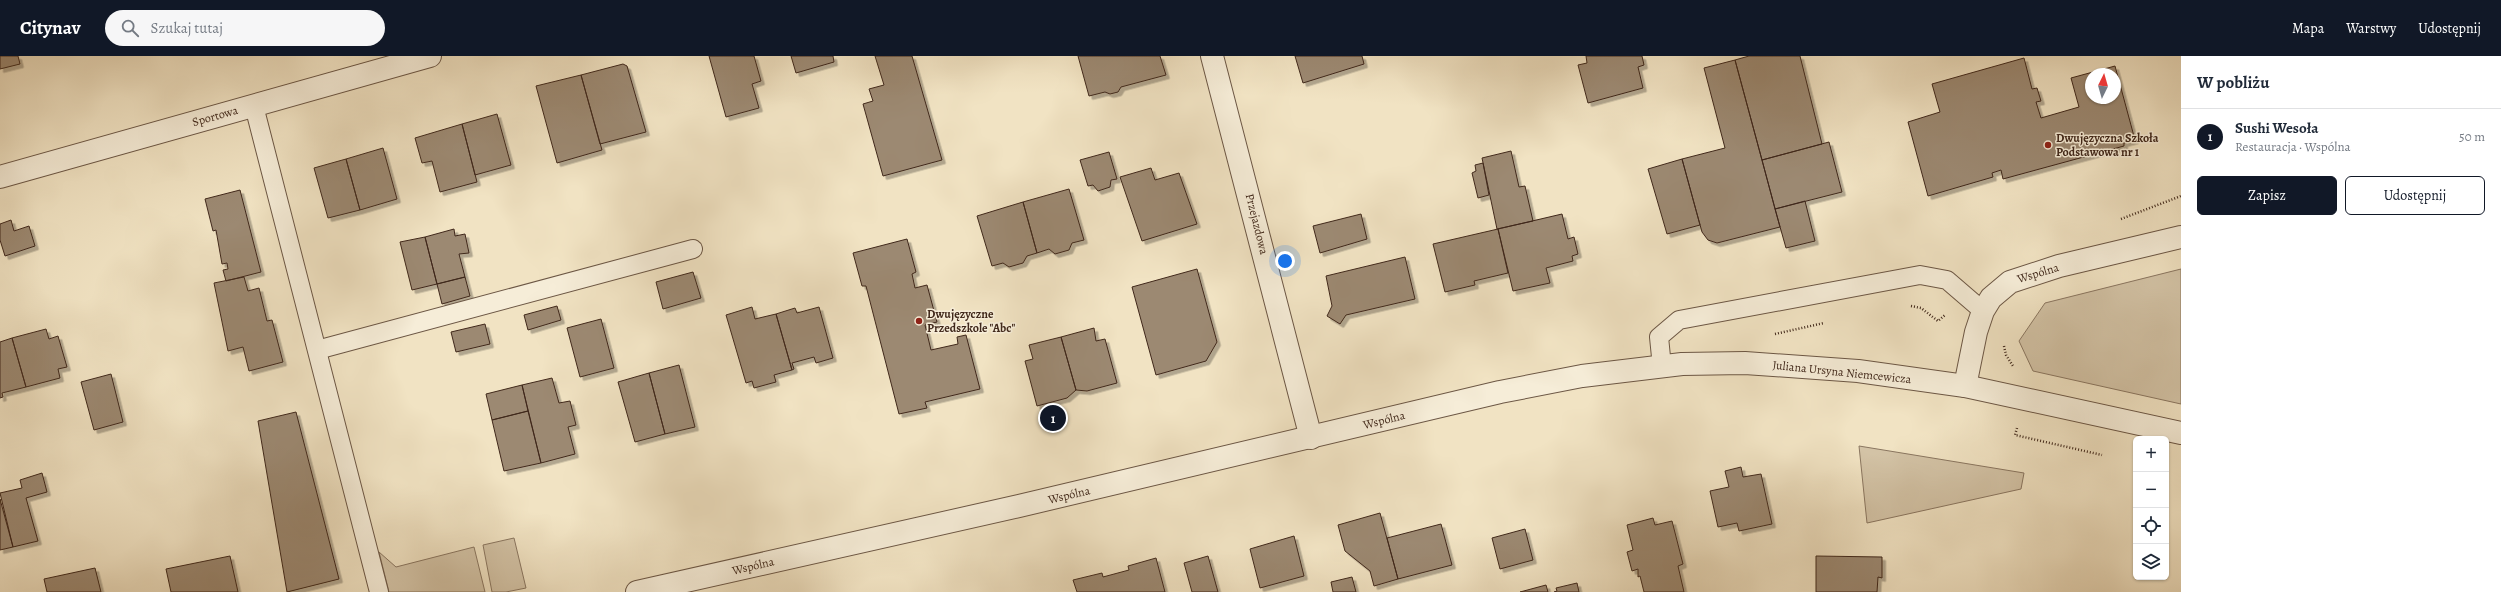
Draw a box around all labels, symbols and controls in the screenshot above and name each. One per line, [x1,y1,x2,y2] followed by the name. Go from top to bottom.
[105,10,385,46] search box
[20,15,81,41] text: Citynav
[119,17,141,39] icon: search
[151,18,223,38] text: Szukaj tutaj
[2292,19,2324,38] text: Mapa
[2346,19,2396,38] text: Warstwy
[2418,19,2481,38] text: Udostępnij
[2085,68,2121,104] north arrow
[2197,71,2269,94] text: W pobliżu
[190,102,240,130] street label: Sportowa
[2235,118,2319,138] text: Sushi Wesoła
[2208,128,2212,145] text: 1
[2459,128,2485,145] text: 50 m
[2056,130,2159,160] place label: Dwujęzyczna Szkoła Podstawowa nr 1
[2235,138,2351,155] text: Restauracja · Wspólna
[2043,140,2053,150] marker: Dwujęzyczna Szkoła Podstawowa nr 1
[2197,176,2337,215] button: Zapisz
[2345,176,2485,215] button: Udostępnij
[1242,192,1272,256] street label: Przejazdowa
[1275,251,1295,271] your location
[2014,259,2061,287] street label: Wspólna
[927,306,1015,336] place label: Dwujęzyczne Przedszkole "Abc"
[914,316,924,326] marker: Dwujęzyczne Przedszkole "Abc"
[1772,357,1913,387] street label: Juliana Ursyna Niemcewicza
[1040,403,1066,433] pin: 1
[1360,407,1407,433] street label: Wspólna
[2133,436,2169,580] map controls
[2133,436,2169,472] button: +
[2133,472,2169,508] button: −
[1045,482,1092,508] street label: Wspólna
[2133,508,2169,544] button: locate
[2133,544,2169,580] button: layers
[729,553,776,579] street label: Wspólna

